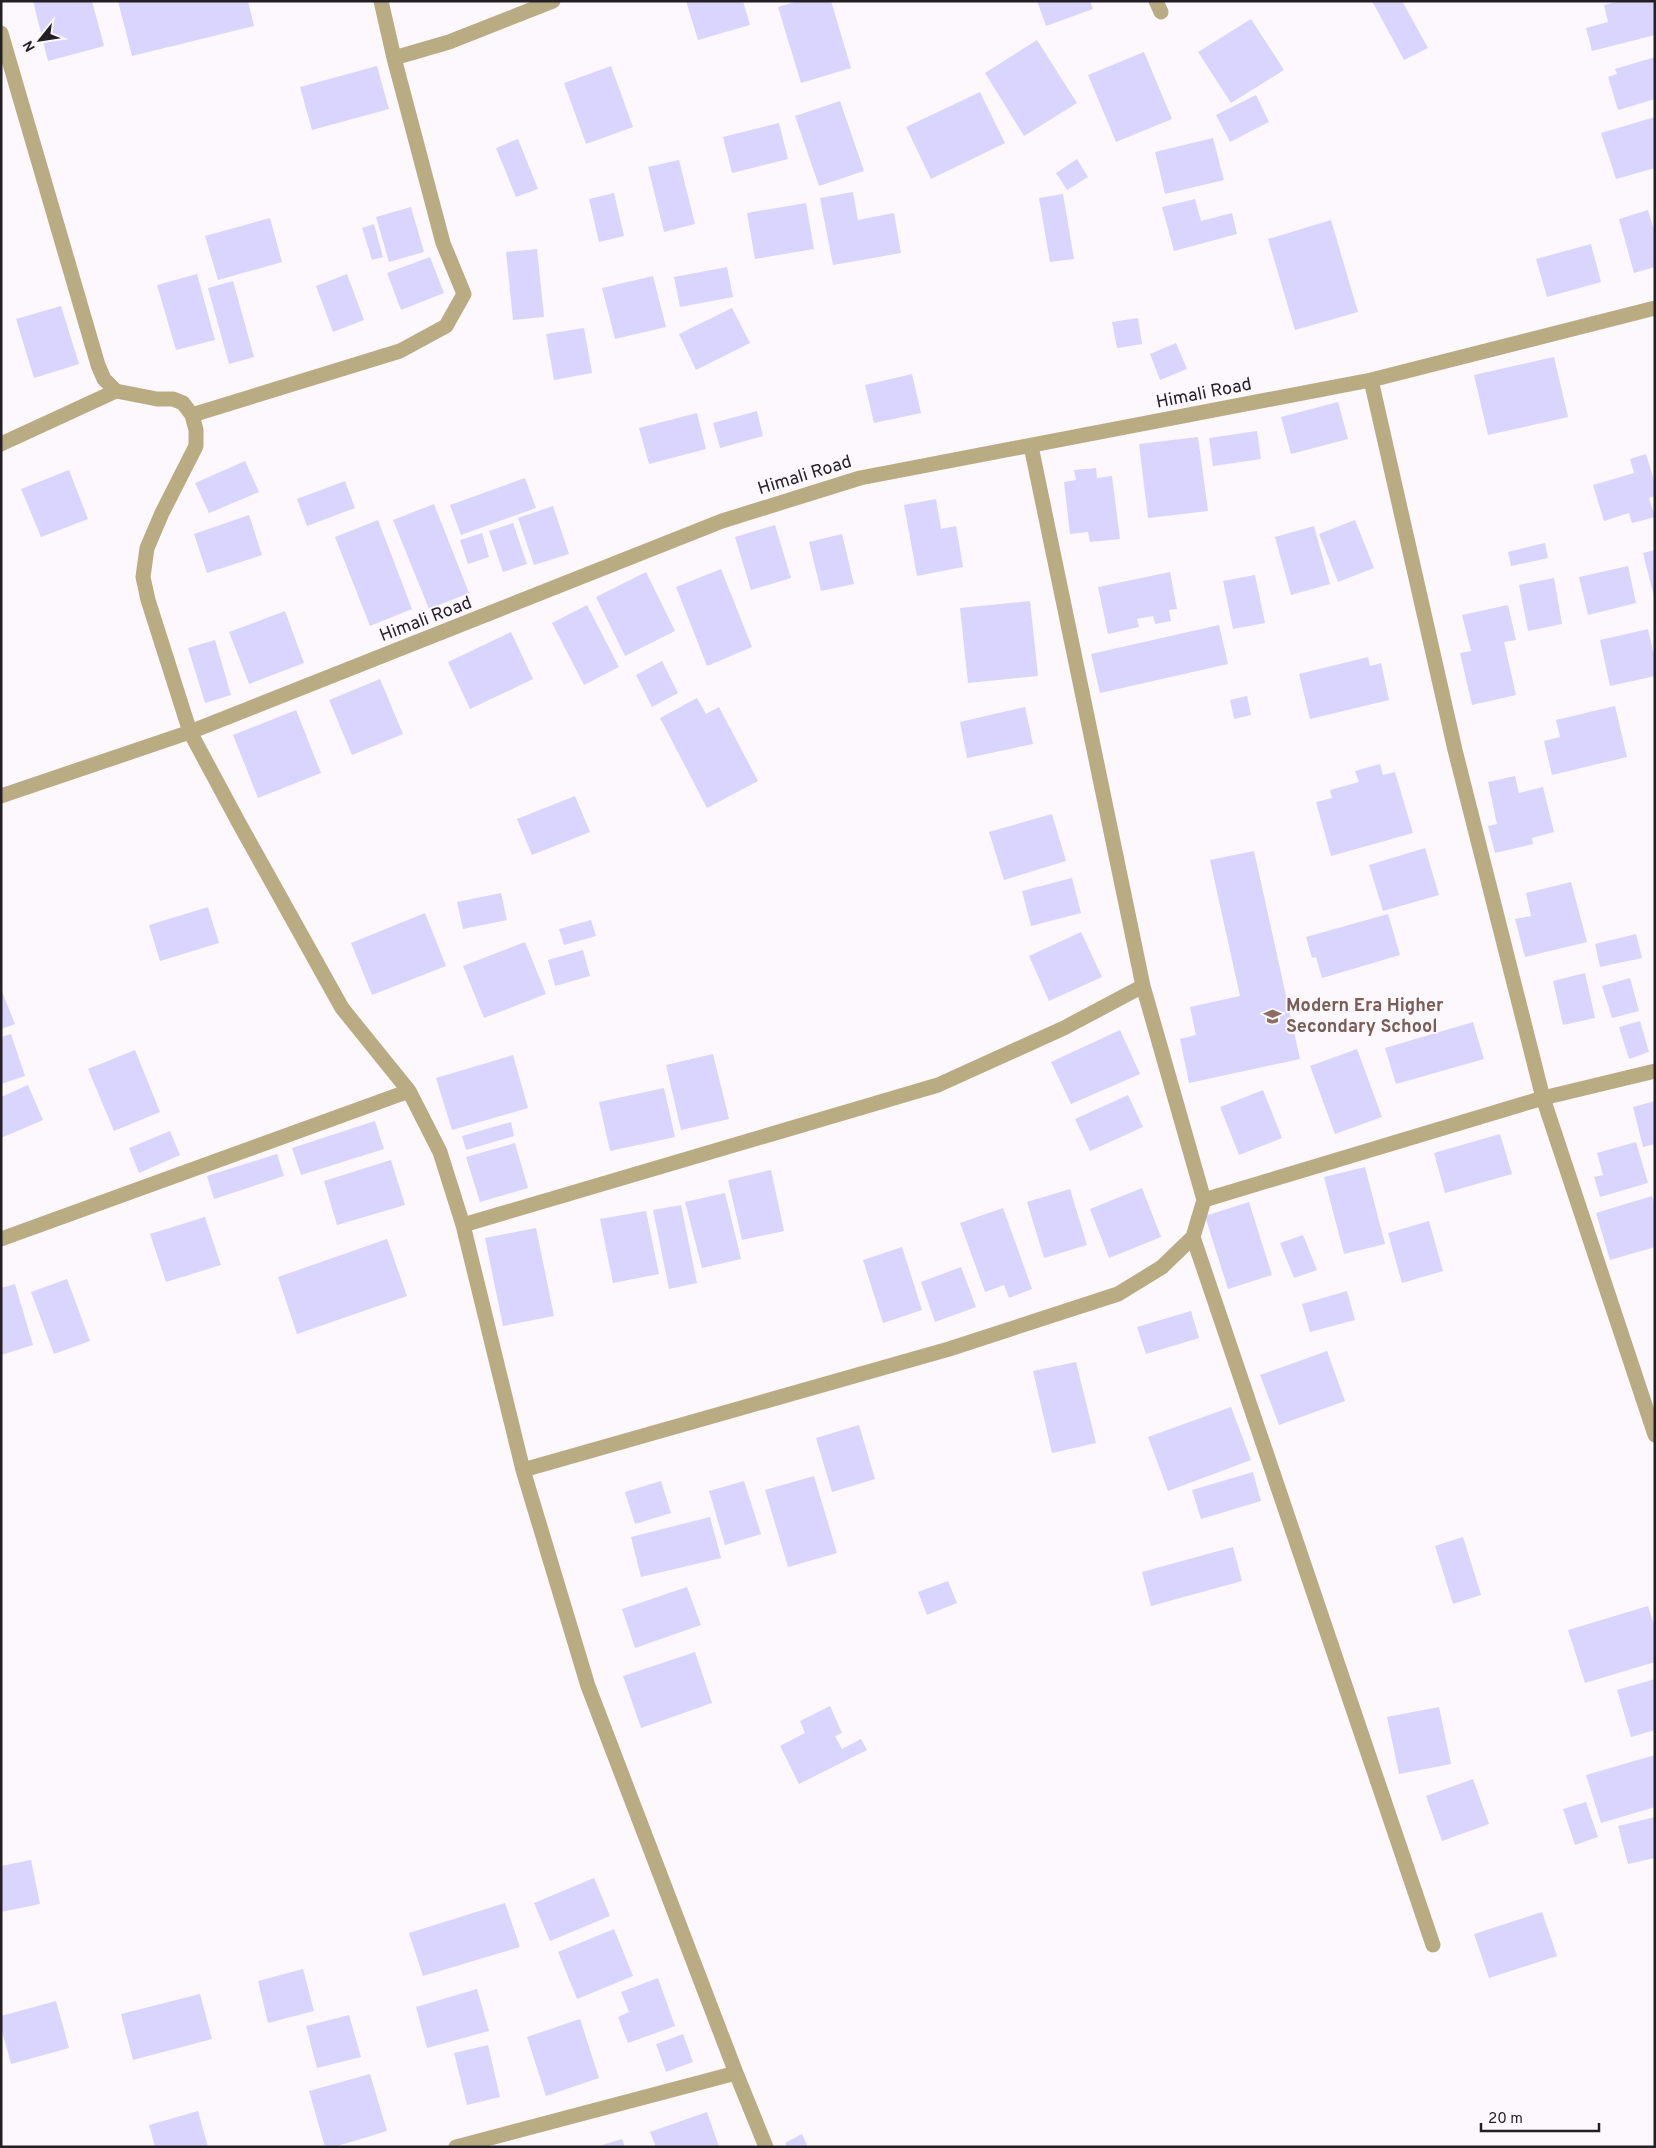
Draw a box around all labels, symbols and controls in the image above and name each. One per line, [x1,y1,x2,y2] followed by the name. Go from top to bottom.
[15,15,65,65] north arrow
[20,37,40,54] text: N
[1154,373,1254,415] street label: Himali Road
[755,451,855,501] street label: Himali Road
[377,592,475,648] street label: Himali Road
[1286,995,1444,1039] place label: Modern Era Higher Secondary School
[1262,1006,1282,1026] school or university icon: Modern Era Higher Secondary School
[1481,2100,1598,2132] scale bar
[1488,2110,1523,2129] text: 20 m

